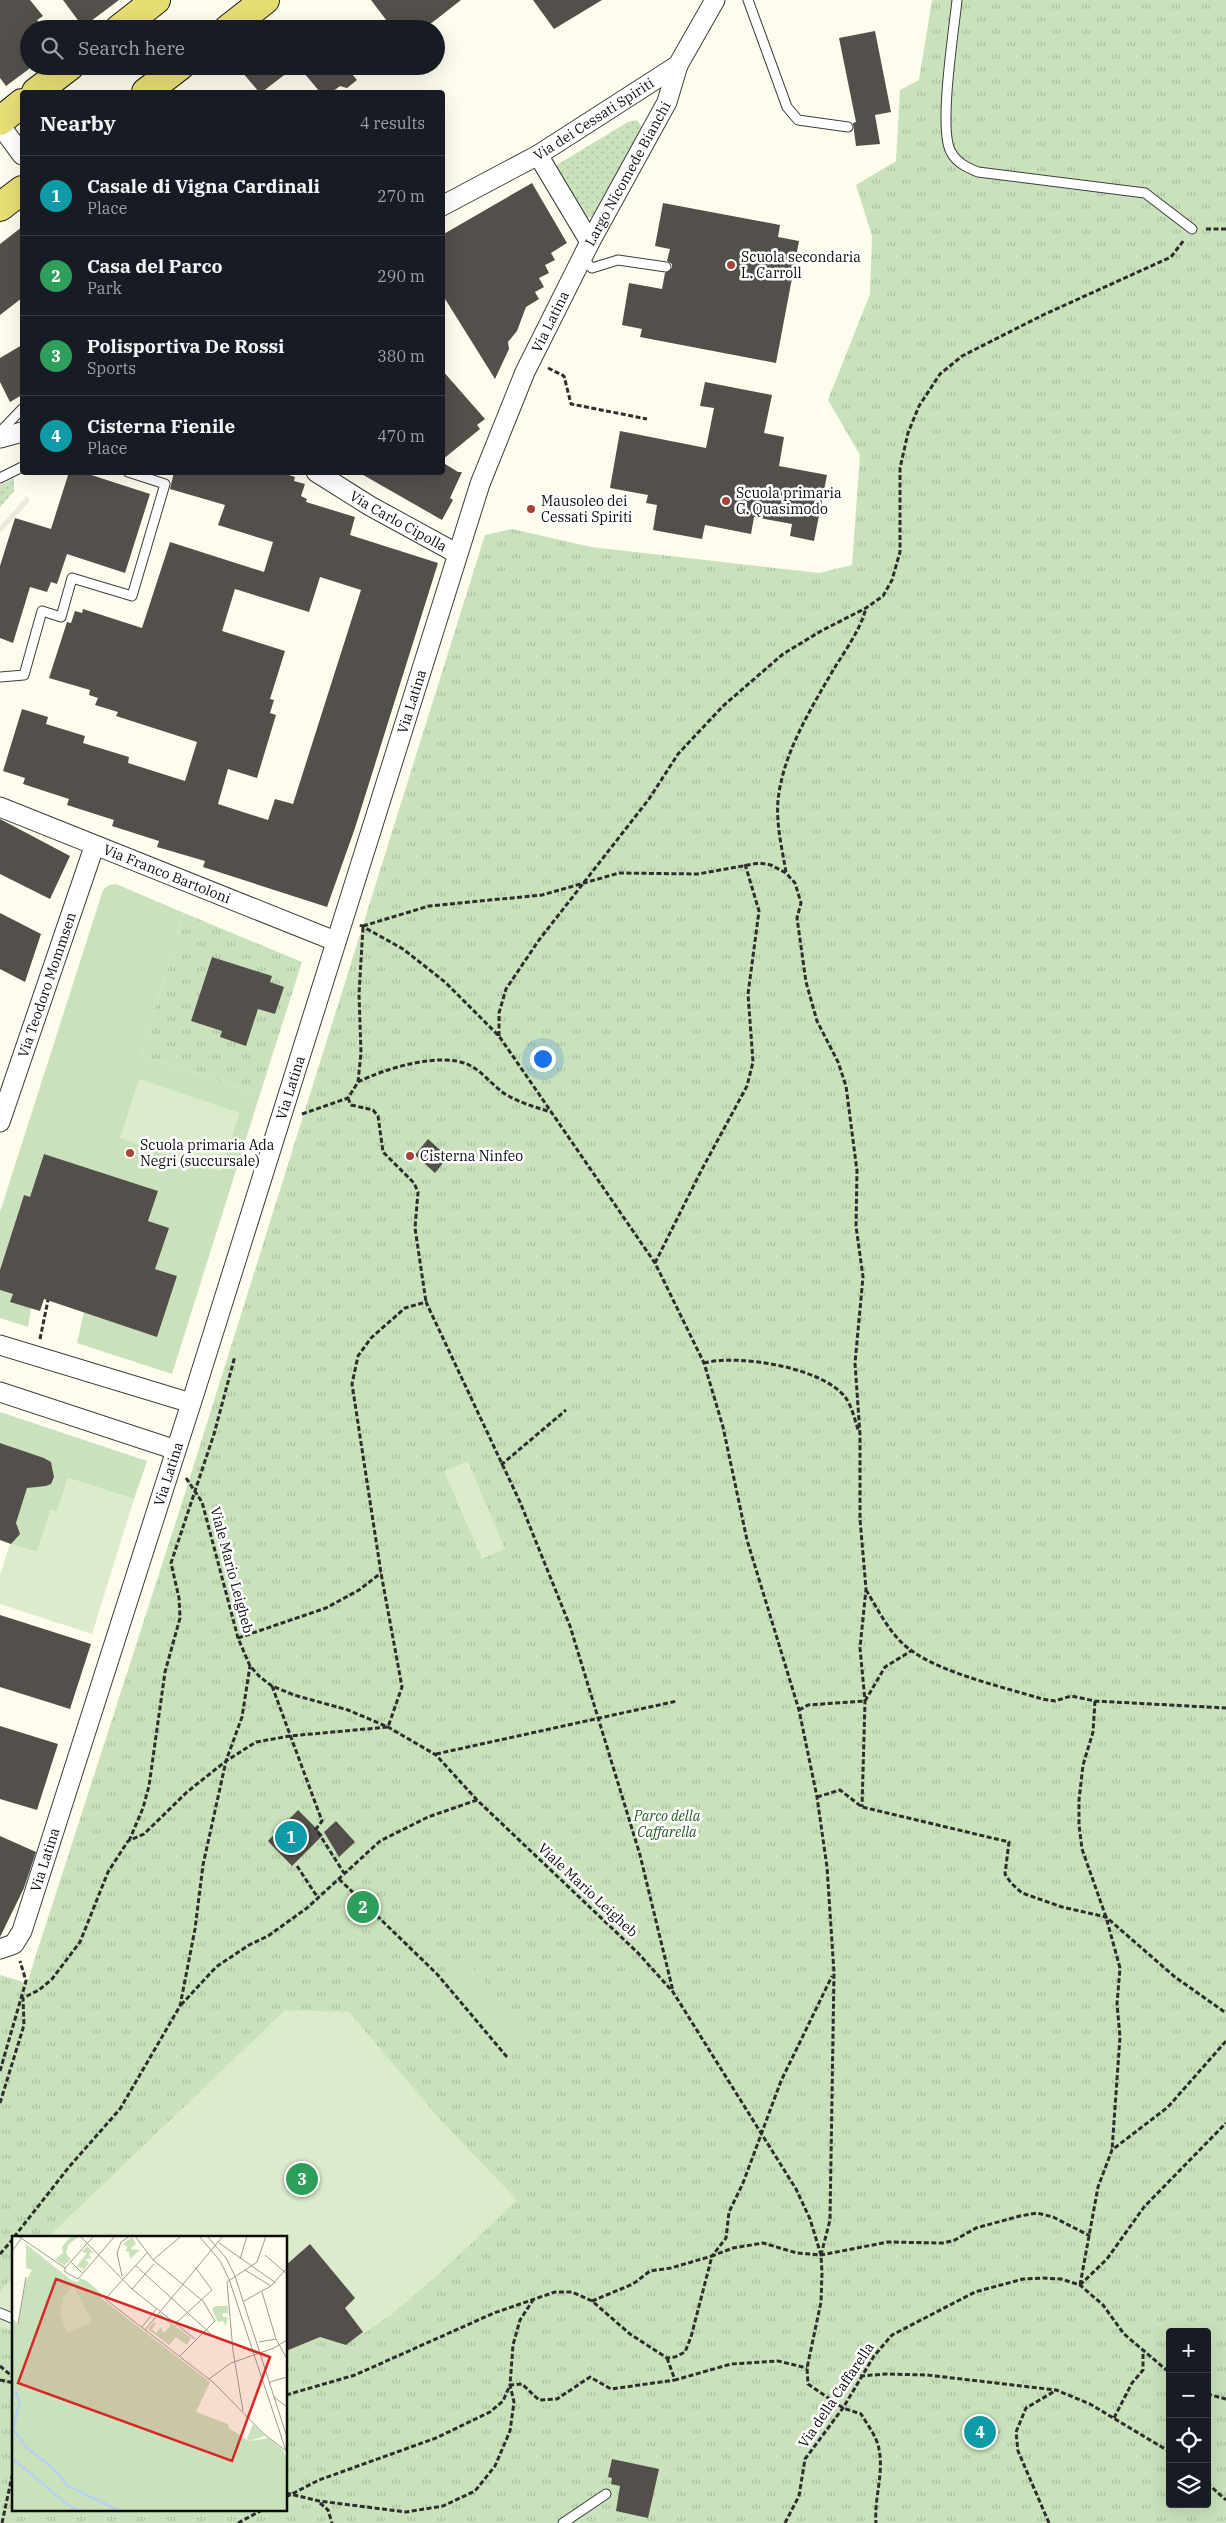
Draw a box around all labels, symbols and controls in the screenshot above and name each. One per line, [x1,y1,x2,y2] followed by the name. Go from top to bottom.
[20,20,445,75] search box
[38,34,66,62] icon: search
[78,36,185,60] text: Search here
[530,74,657,164] street label: Via dei Cessati Spiriti
[581,98,675,249] street label: Largo Nicomede Bianchi
[40,109,116,137] text: Nearby
[360,113,425,133] text: 4 results
[87,174,320,198] text: Casale di Vigna Cardinali
[51,186,61,206] text: 1
[377,186,425,206] text: 270 m
[87,198,127,218] text: Place
[741,248,861,282] place label: Scuola secondaria L. Carroll
[87,254,223,278] text: Casa del Parco
[725,259,737,271] marker: Scuola secondaria L. Carroll
[51,266,61,286] text: 2
[377,266,425,286] text: 290 m
[87,278,122,298] text: Park
[527,288,573,355] street label: Via Latina
[87,334,284,358] text: Polisportiva De Rossi
[51,346,61,366] text: 3
[377,346,425,366] text: 380 m
[87,358,136,378] text: Sports
[87,414,235,438] text: Cisterna Fienile
[51,426,61,446] text: 4
[377,426,425,446] text: 470 m
[87,438,127,458] text: Place
[736,484,842,518] place label: Scuola primaria G. Quasimodo
[346,487,451,556] street label: Via Carlo Cipolla
[541,492,632,526] place label: Mausoleo dei Cessati Spiriti
[720,495,732,507] marker: Scuola primaria G. Quasimodo
[525,503,537,515] marker: Mausoleo dei Cessati Spiriti
[393,667,430,736] street label: Via Latina
[101,840,233,907] street label: Via Franco Bartoloni
[14,910,80,1060] street label: Via Teodoro Mommsen
[530,1046,556,1072] your location
[272,1053,309,1122] street label: Via Latina
[140,1136,275,1170] place label: Scuola primaria Ada Negri (succursale)
[124,1147,136,1159] marker: Scuola primaria Ada Negri (succursale)
[420,1147,523,1165] place label: Cisterna Ninfeo
[404,1150,416,1162] marker: Cisterna Ninfeo
[150,1439,187,1508] street label: Via Latina
[206,1505,258,1635] street label: Viale Mario Leigheb
[633,1807,701,1841] park label: Parco della Caffarella
[275,1818,307,1856] pin: 1
[26,1825,64,1894] street label: Via Latina
[534,1839,642,1941] street label: Viale Mario Leigheb
[347,1888,379,1926] pin: 2
[286,2160,318,2198] pin: 3
[12,2236,288,2510] inset map
[1166,2328,1211,2508] map controls
[1166,2328,1211,2373] button: +
[794,2339,878,2451] street label: Via della Caffarella
[1166,2373,1211,2418] button: −
[964,2413,996,2451] pin: 4
[1166,2418,1211,2463] button: locate
[1166,2463,1211,2508] button: layers

